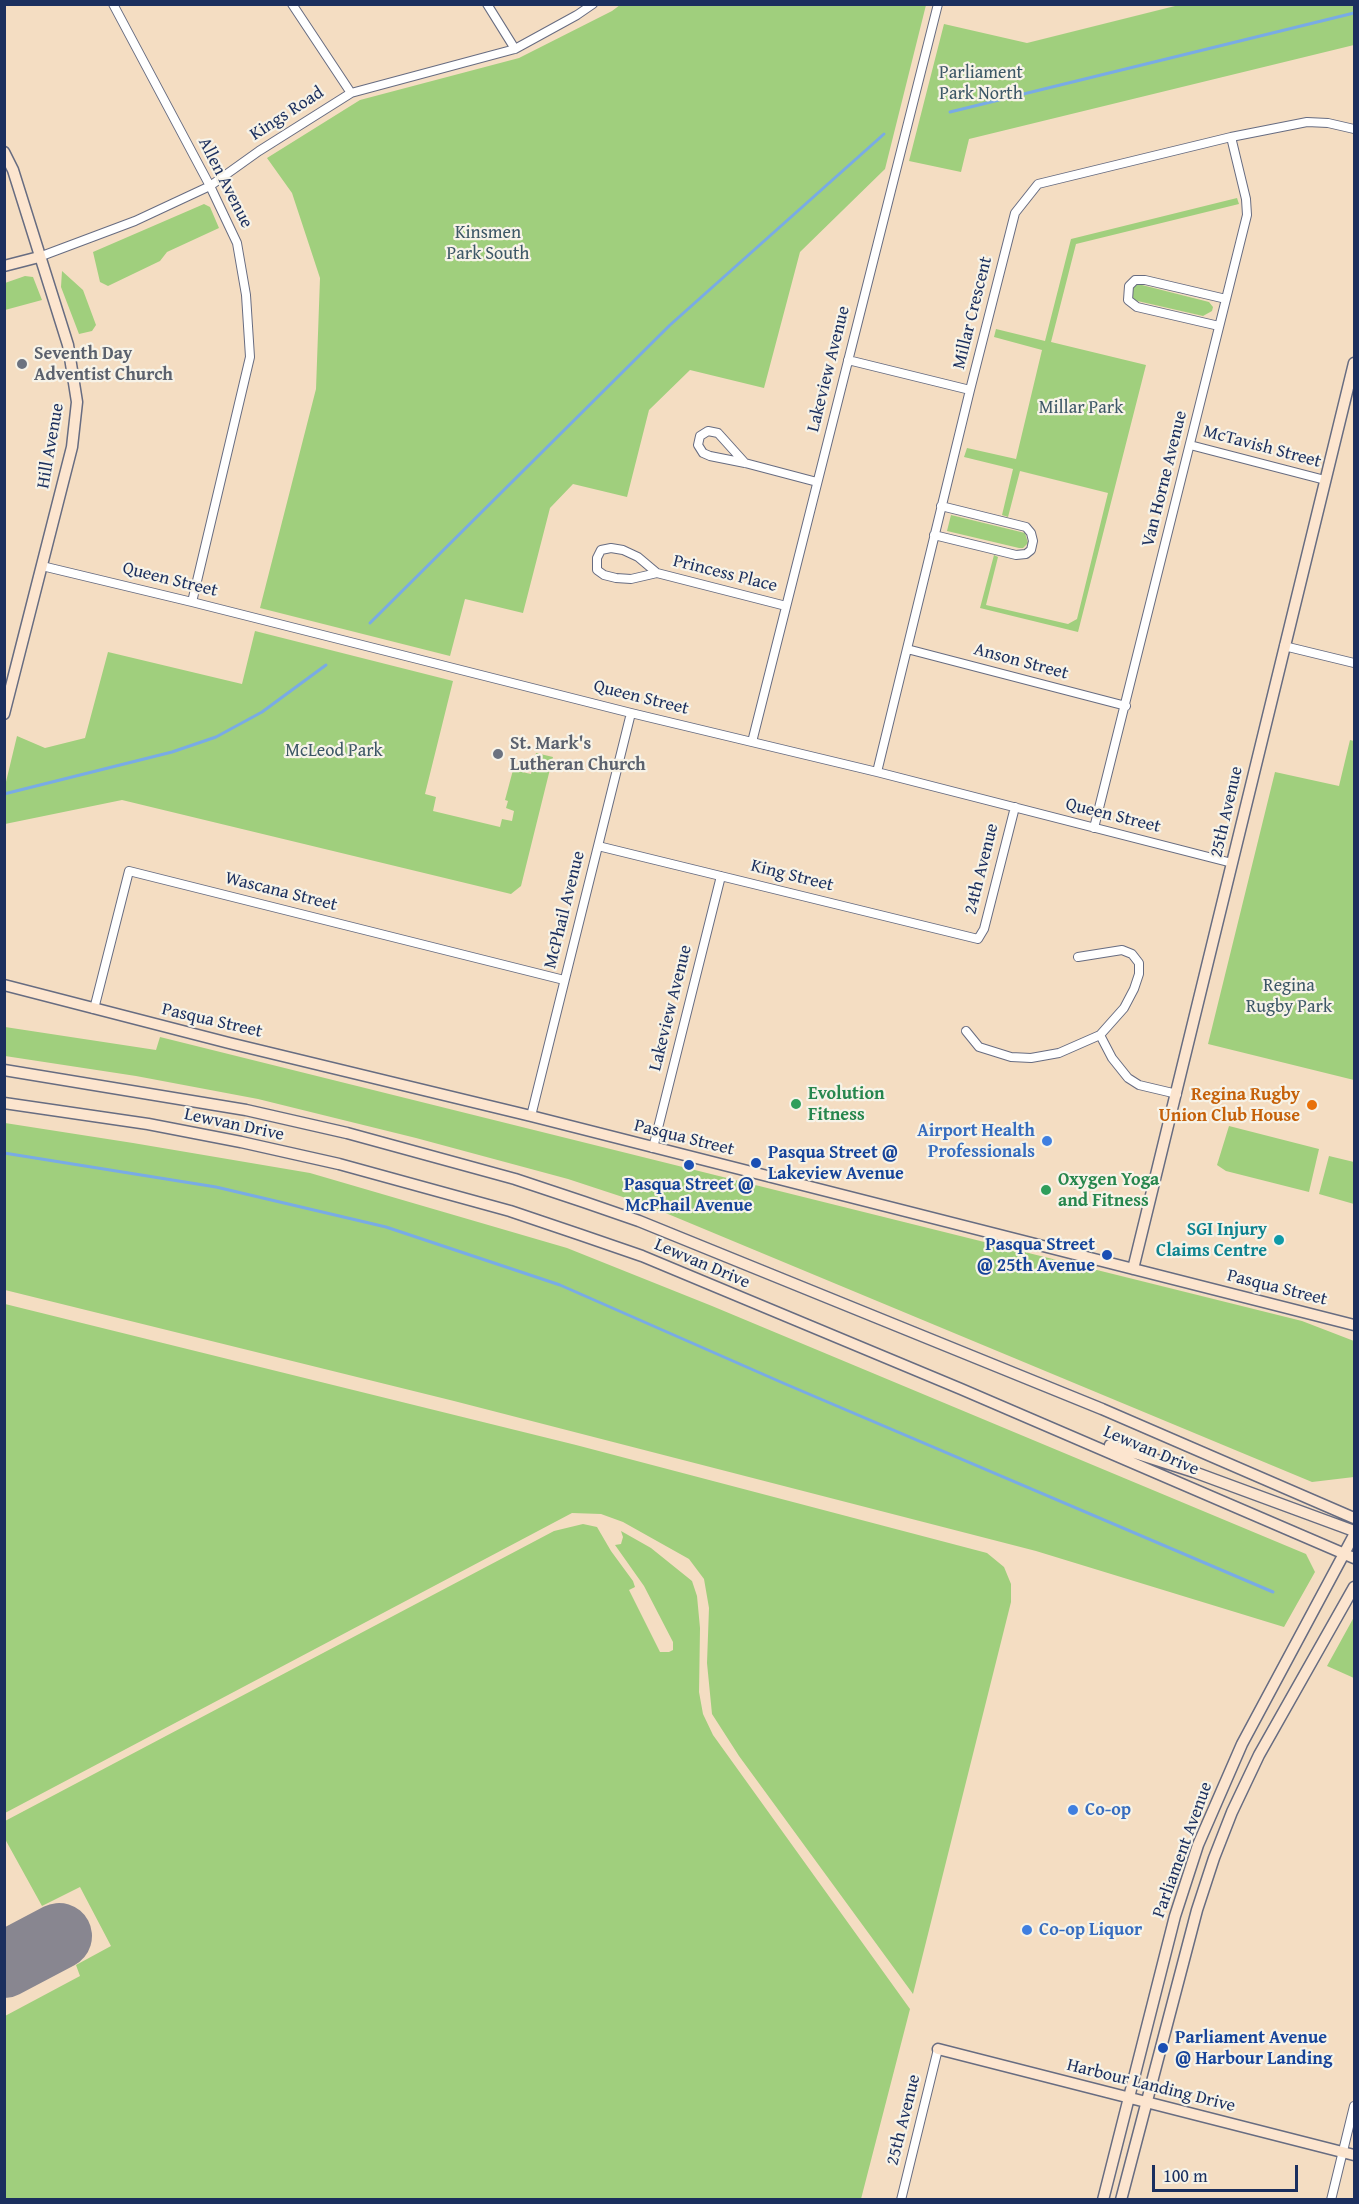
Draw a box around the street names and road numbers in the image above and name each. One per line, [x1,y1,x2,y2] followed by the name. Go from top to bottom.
[246,82,328,146] street label: Kings Road
[193,134,257,232] street label: Allen Avenue
[949,254,997,372] street label: Millar Crescent
[803,304,855,434] street label: Lakeview Avenue
[33,402,69,490] street label: Hill Avenue
[1138,409,1192,549] street label: Van Horne Avenue
[1201,421,1323,473] street label: McTavish Street
[671,551,779,597] street label: Princess Place
[120,558,220,602] street label: Queen Street
[971,639,1071,685] street label: Anson Street
[591,676,691,720] street label: Queen Street
[1206,764,1248,860] street label: 25th Avenue
[1063,794,1163,838] street label: Queen Street
[960,821,1004,917] street label: 24th Avenue
[540,849,590,971] street label: McPhail Avenue
[749,855,835,897] street label: King Street
[223,868,339,916] street label: Wascana Street
[645,943,697,1073] street label: Lakeview Avenue
[160,999,264,1043] street label: Pasqua Street
[182,1104,286,1146] street label: Lewvan Drive
[632,1115,736,1161] street label: Pasqua Street
[651,1234,753,1294] street label: Lewvan Drive
[1225,1265,1329,1311] street label: Pasqua Street
[1100,1421,1202,1481] street label: Lewvan Drive
[1148,1779,1218,1921] street label: Parliament Avenue
[1064,2055,1238,2117] street label: Harbour Landing Drive
[882,2072,926,2168] street label: 25th Avenue

